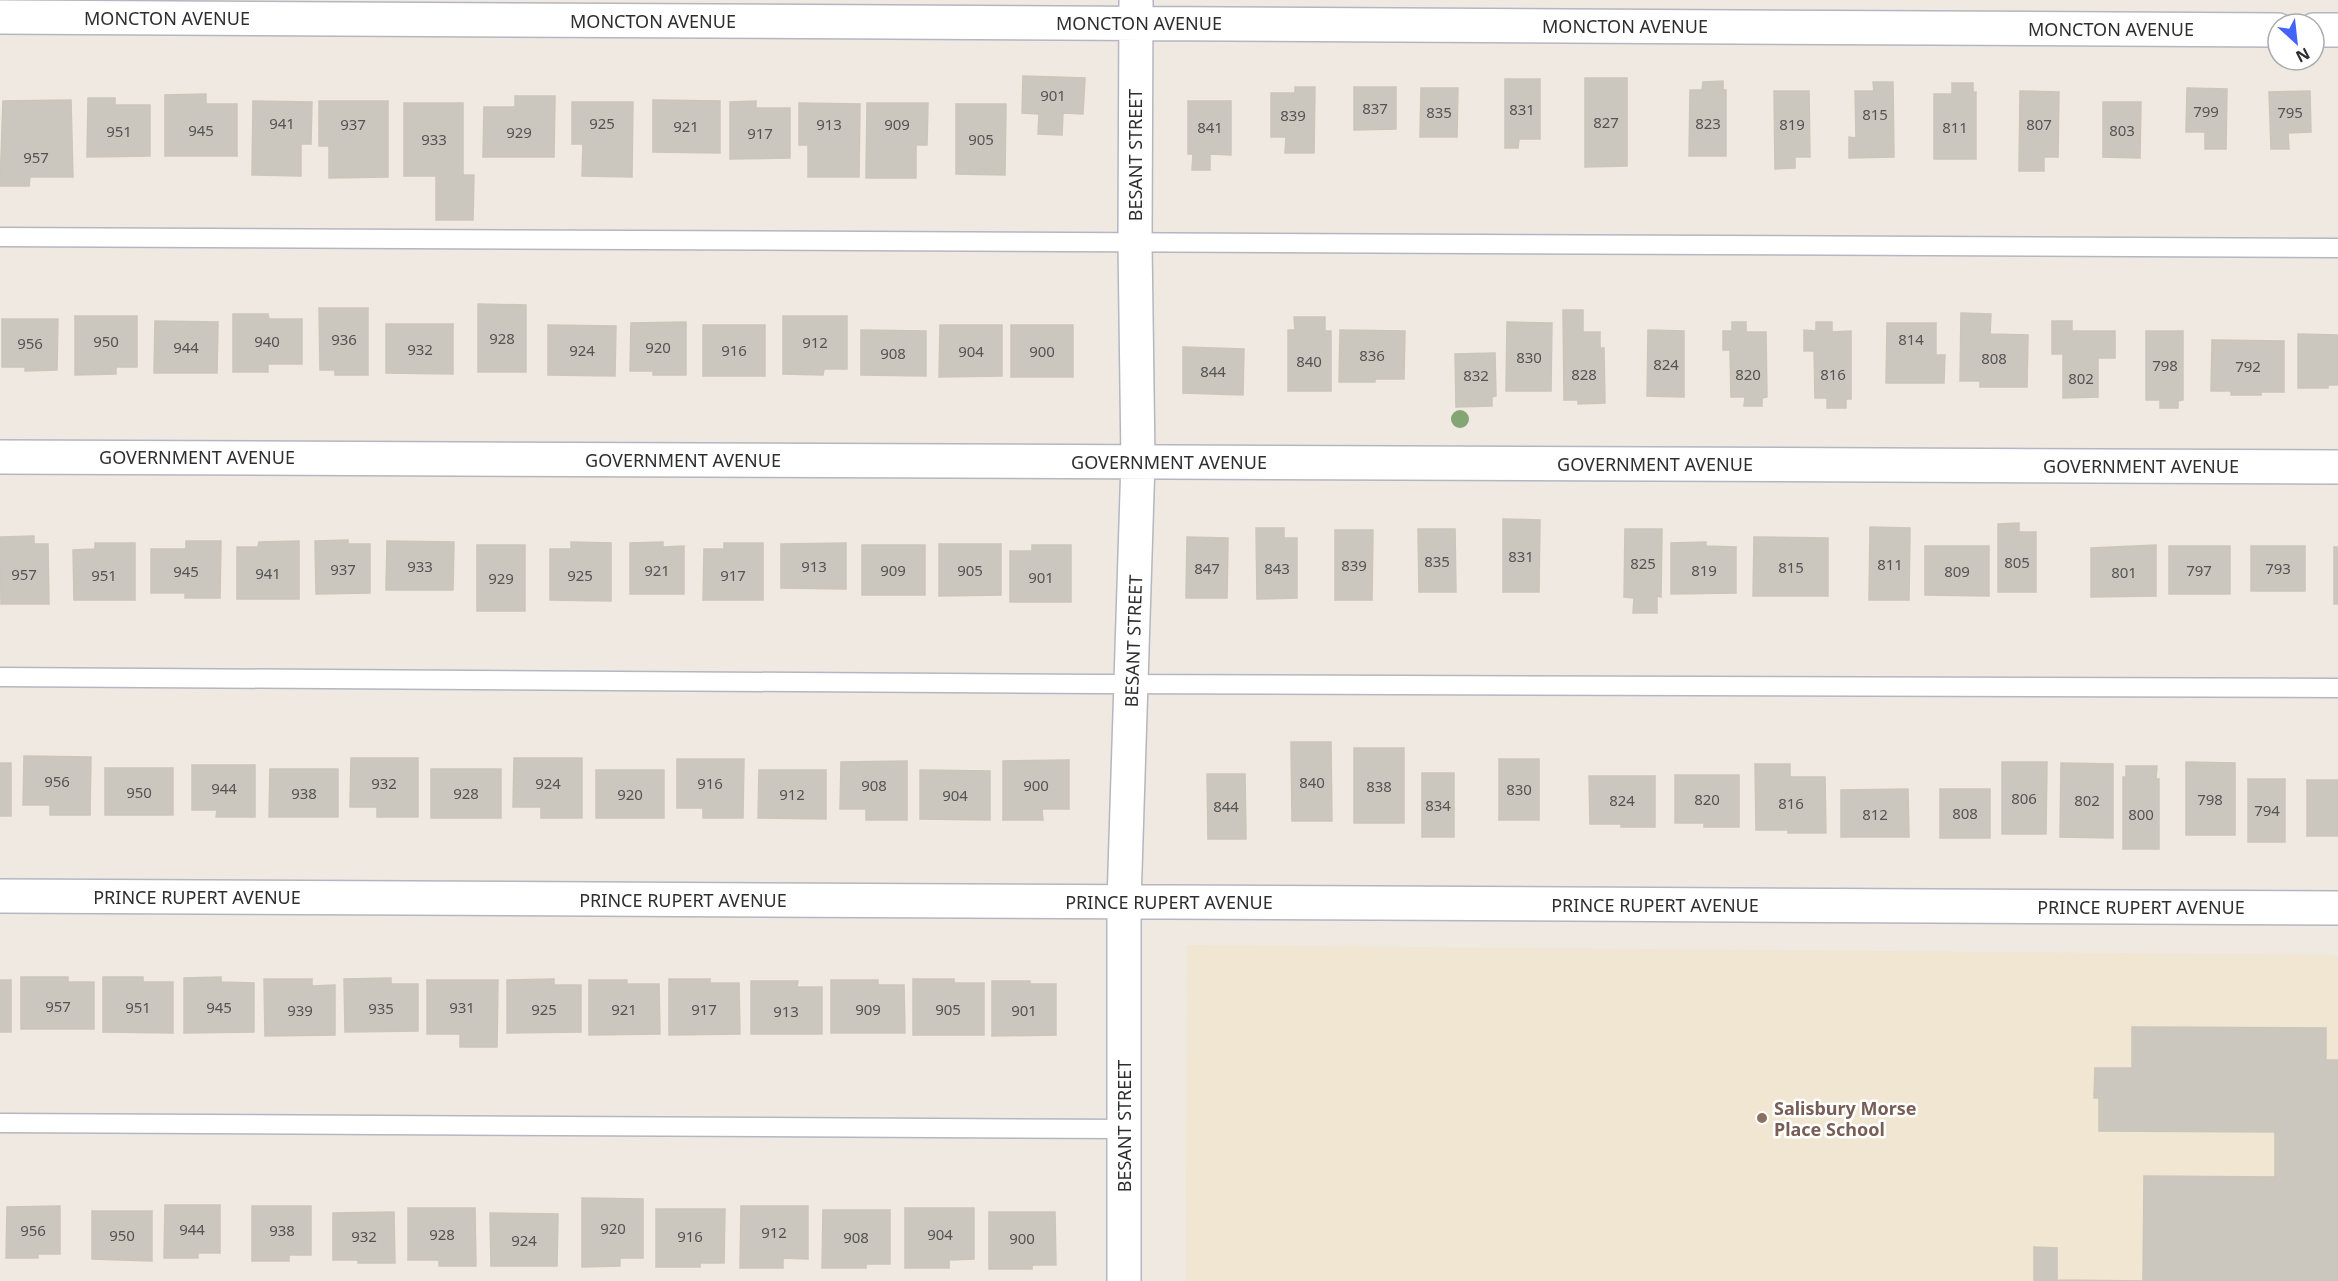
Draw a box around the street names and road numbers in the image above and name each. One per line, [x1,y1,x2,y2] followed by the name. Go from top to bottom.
[84,6,250,30] street label: MONCTON AVENUE
[570,9,736,33] street label: MONCTON AVENUE
[1056,11,1222,35] street label: MONCTON AVENUE
[1542,14,1708,38] street label: MONCTON AVENUE
[2028,17,2194,41] street label: MONCTON AVENUE
[1123,89,1147,221] street label: BESANT STREET
[99,445,295,469] street label: GOVERNMENT AVENUE
[585,448,781,472] street label: GOVERNMENT AVENUE
[1071,450,1267,474] street label: GOVERNMENT AVENUE
[1557,452,1753,476] street label: GOVERNMENT AVENUE
[2043,454,2239,478] street label: GOVERNMENT AVENUE
[1119,574,1147,708] street label: BESANT STREET
[93,885,301,909] street label: PRINCE RUPERT AVENUE
[579,888,787,912] street label: PRINCE RUPERT AVENUE
[1065,890,1273,914] street label: PRINCE RUPERT AVENUE
[1551,893,1759,917] street label: PRINCE RUPERT AVENUE
[2037,895,2245,919] street label: PRINCE RUPERT AVENUE
[1112,1060,1136,1192] street label: BESANT STREET

